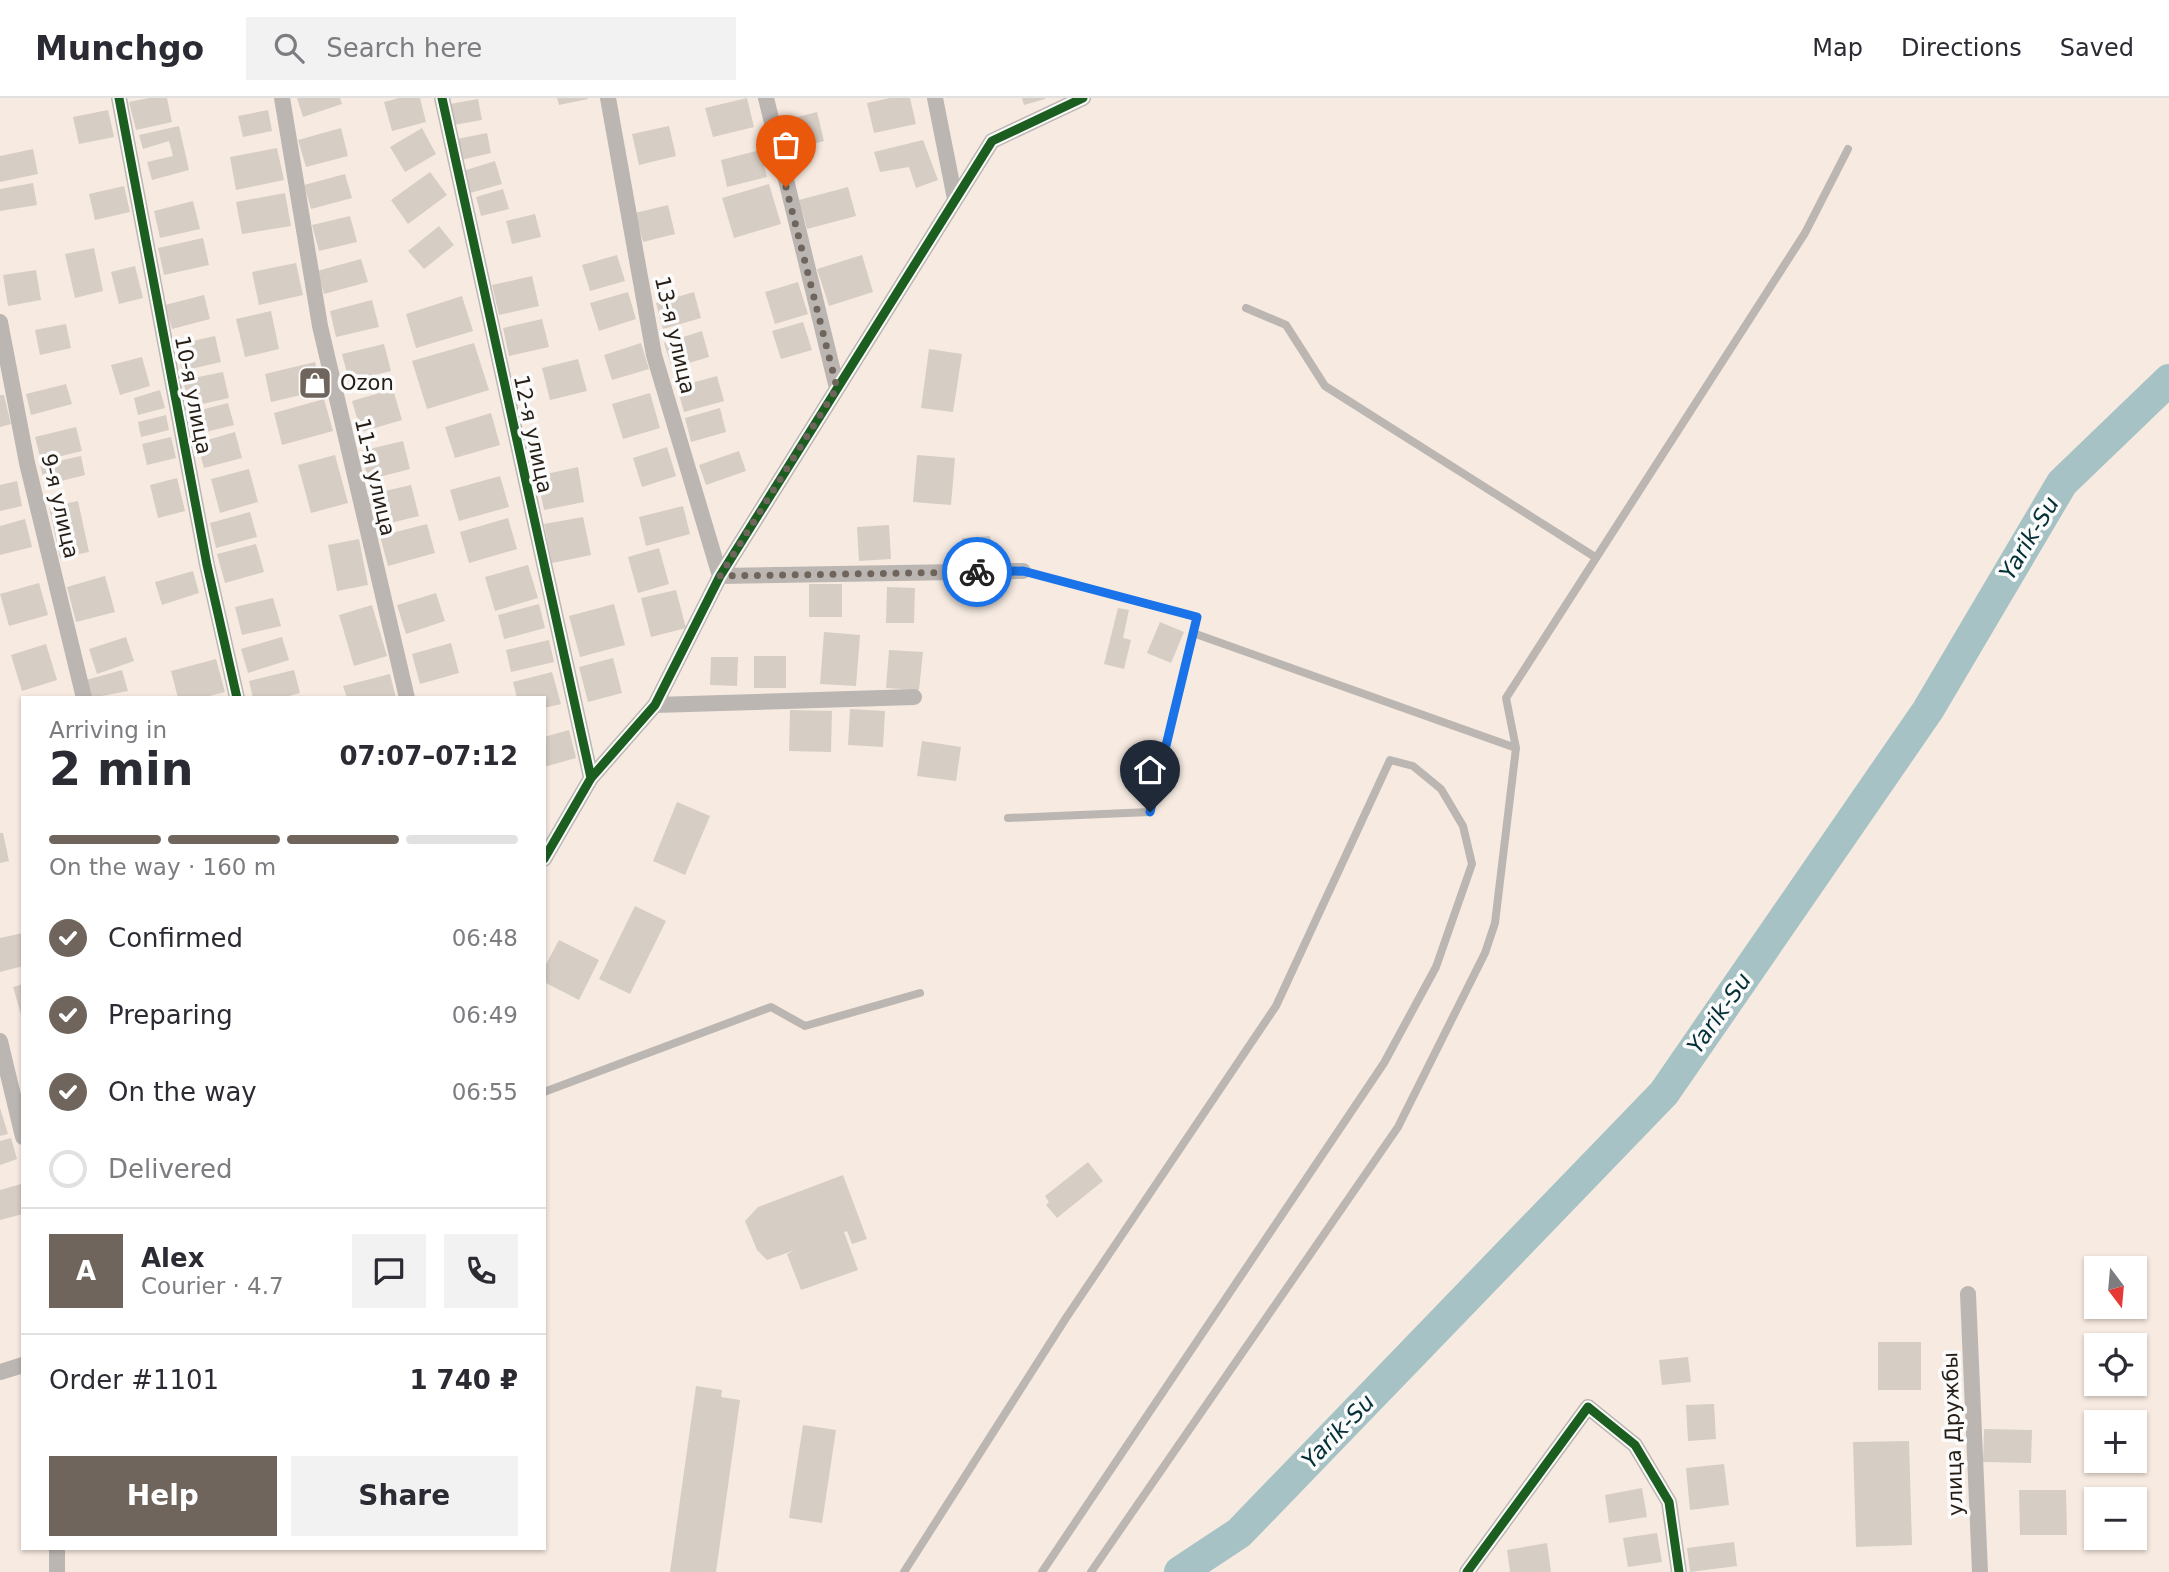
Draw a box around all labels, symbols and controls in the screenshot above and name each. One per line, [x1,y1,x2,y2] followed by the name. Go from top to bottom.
[246,17,736,80] search box
[35,29,204,68] text: Munchgo
[270,29,308,67] icon: search
[326,33,482,63] text: Search here
[1812,34,1863,62] text: Map
[1901,34,2022,62] text: Directions
[2060,34,2134,62] text: Saved
[756,115,816,187] pin
[767,126,805,164] icon: bag
[650,274,700,396] street label: 13-я улица
[170,334,216,456] street label: 10-я улица
[296,364,334,402] shop icon: Ozon
[340,371,394,395] place label: Ozon
[509,373,557,495] street label: 12-я улица
[350,416,400,538] street label: 11-я улица
[36,451,84,561] street label: 9-я улица
[1994,492,2064,584] water label: Yarik-Su
[942,537,1012,607] courier
[958,553,996,591] icon: bike
[49,717,167,743] text: Arriving in
[1120,740,1180,812] pin
[339,741,518,771] text: 07:07–07:12
[49,742,193,796] text: 2 min
[1131,751,1169,789] icon: home
[49,854,276,880] text: On the way · 160 m
[49,919,87,957] icon: check
[108,923,243,953] text: Confirmed
[452,925,518,951] text: 06:48
[1682,968,1756,1058] water label: Yarik-Su
[49,996,87,1034] icon: check
[108,1000,233,1030] text: Preparing
[452,1002,518,1028] text: 06:49
[49,1073,87,1111] icon: check
[108,1077,257,1107] text: On the way
[452,1079,518,1105] text: 06:55
[108,1154,232,1184] text: Delivered
[352,1234,426,1308] button: chat
[444,1234,518,1308] button: phone
[141,1243,204,1273] text: Alex
[76,1256,96,1286] text: A
[2084,1256,2147,1320] north arrow
[2084,1256,2147,1550] map controls
[141,1273,284,1299] text: Courier · 4.7
[2084,1333,2147,1396] button: locate
[1938,1352,1968,1516] street label: улица Дружбы
[49,1365,219,1395] text: Order #1101
[409,1365,518,1395] text: 1 740 ₽
[1296,1389,1380,1473] water label: Yarik-Su
[2084,1410,2147,1473] button: +
[49,1456,277,1536] button: Help
[291,1456,518,1536] button: Share
[2084,1487,2147,1550] button: −

